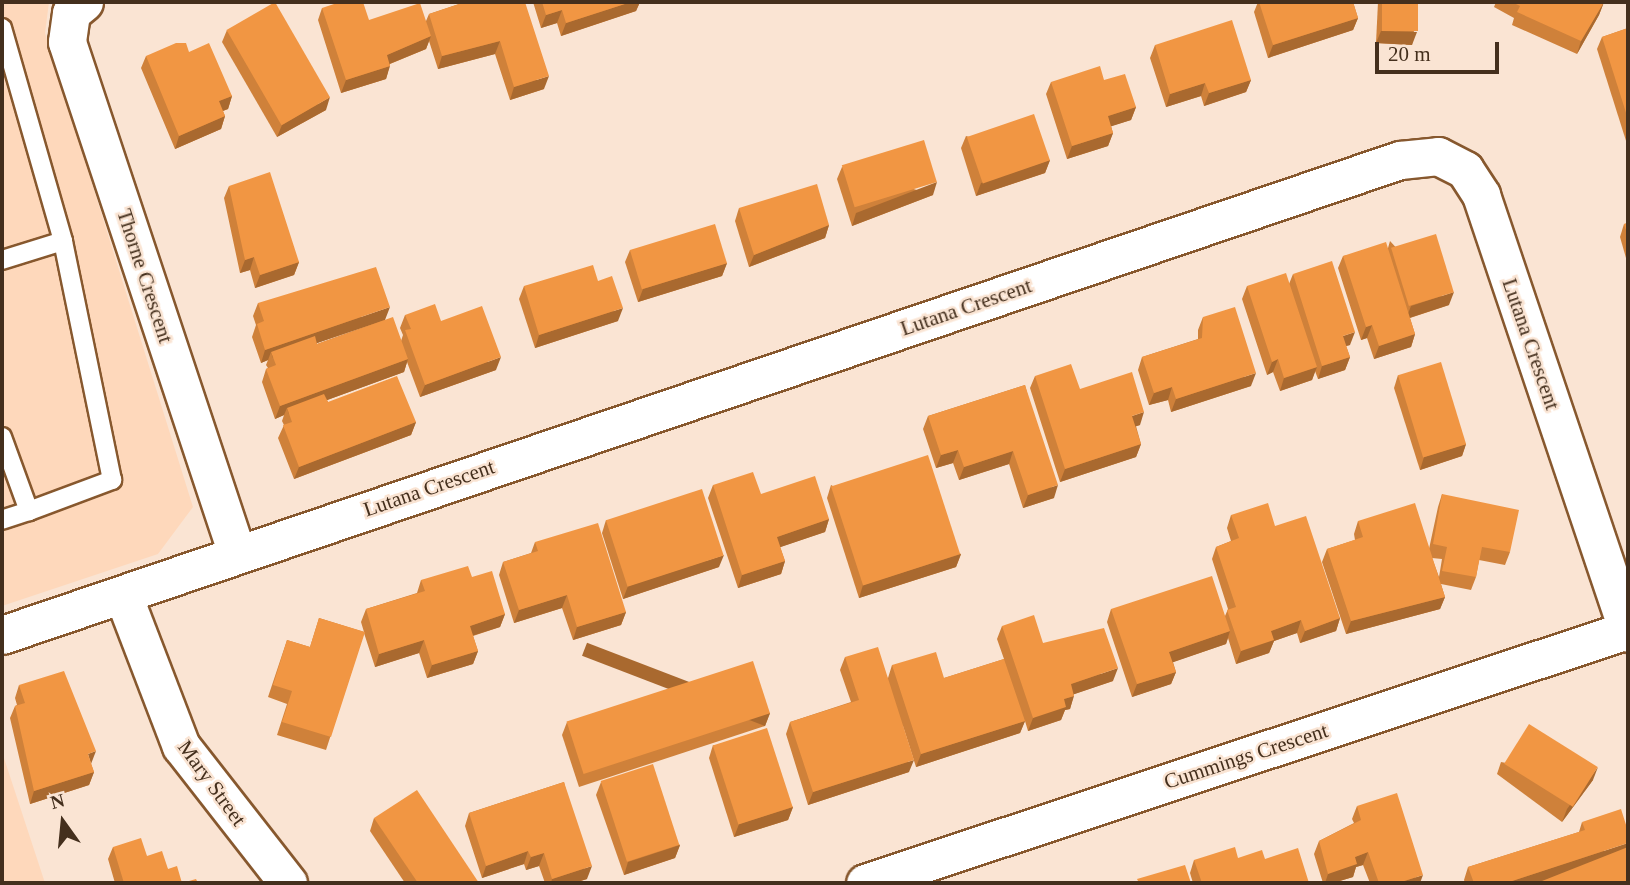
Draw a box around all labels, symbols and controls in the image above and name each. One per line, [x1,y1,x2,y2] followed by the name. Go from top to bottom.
[1378,28,1502,72] scale bar
[1388,42,1431,66] text: 20 m
[111,206,179,346] street label: Thorne Crescent
[897,273,1035,341] street label: Lutana Crescent
[1497,275,1565,413] street label: Lutana Crescent
[360,454,498,522] street label: Lutana Crescent
[1161,718,1331,794] street label: Cummings Crescent
[172,735,252,831] street label: Mary Street
[28,787,98,857] north arrow
[48,789,67,813] text: N

